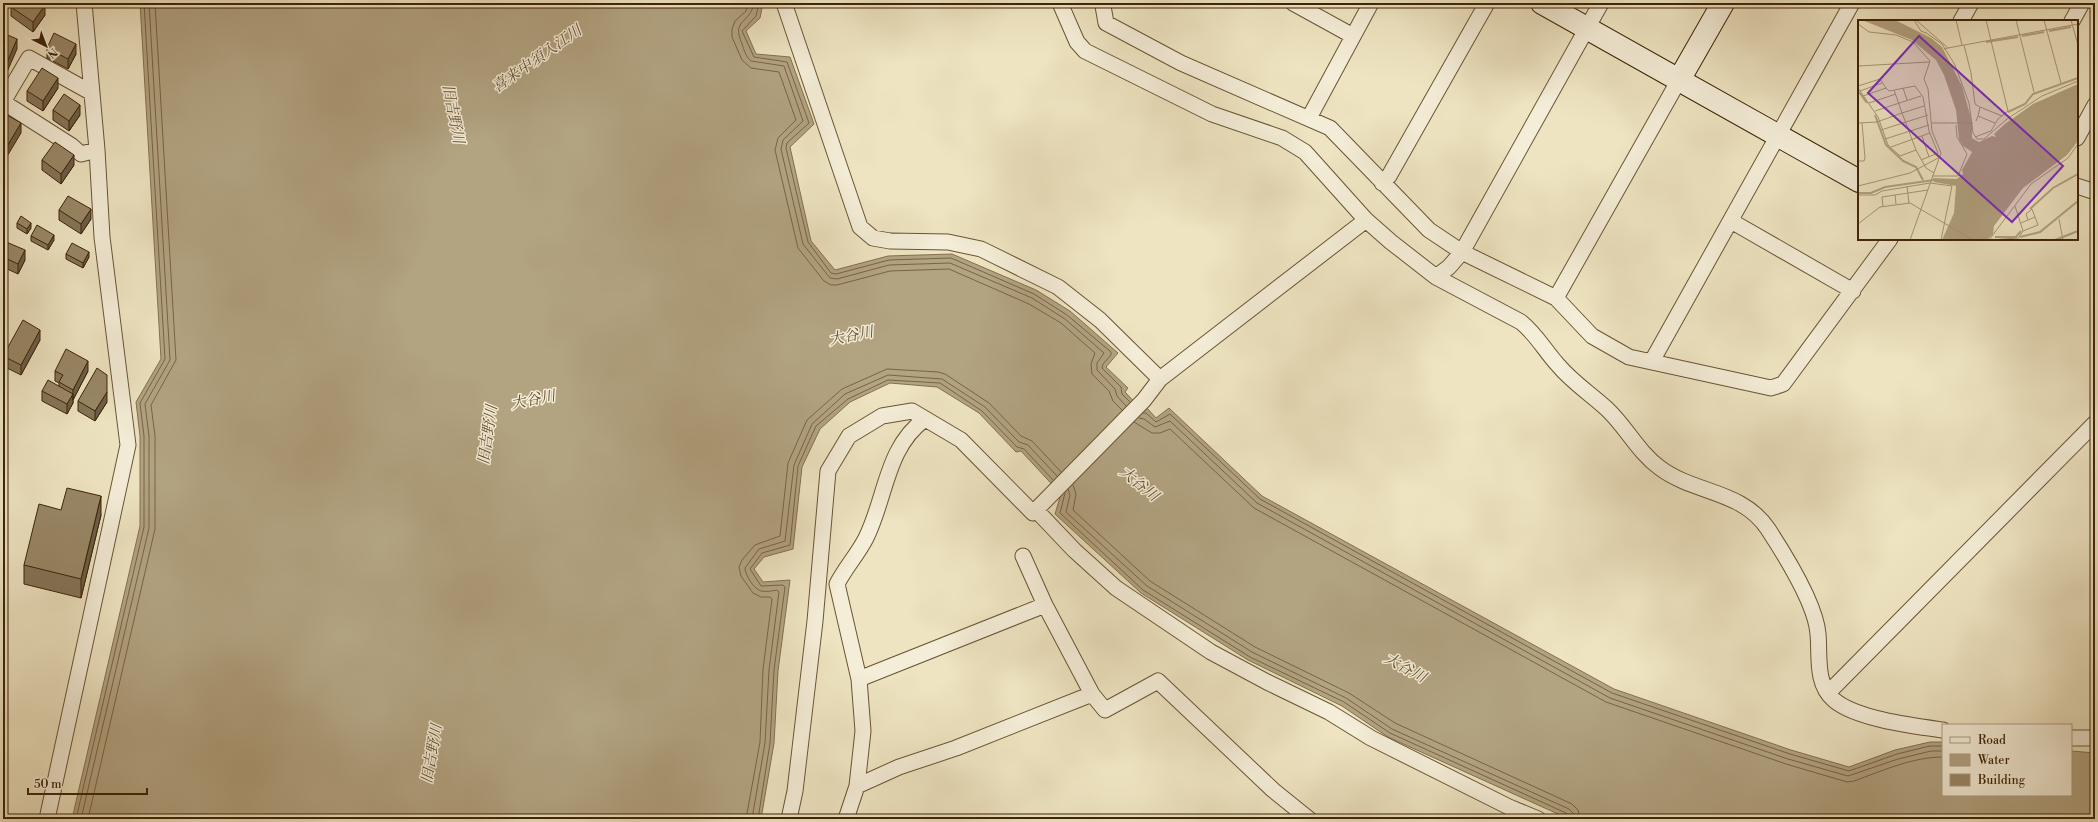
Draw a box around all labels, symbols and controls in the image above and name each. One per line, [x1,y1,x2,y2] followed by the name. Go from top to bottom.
[489,20,587,97] water label: 喜来中須入江川
[1858,20,2078,240] inset map
[26,26,66,66] north arrow
[44,45,60,61] text: N
[438,83,468,147] water label: 旧吉野川
[827,322,877,350] water label: 大谷川
[509,386,559,414] water label: 大谷川
[474,402,502,466] water label: 旧吉野川
[1116,462,1164,507] water label: 大谷川
[1381,649,1431,688] water label: 大谷川
[417,721,447,785] water label: 旧吉野川
[1942,724,2072,796] legend
[1978,733,2006,748] text: Road
[1977,753,2010,768] text: Water
[28,770,147,796] scale bar
[1977,773,2026,788] text: Building
[34,777,62,792] text: 50 m

